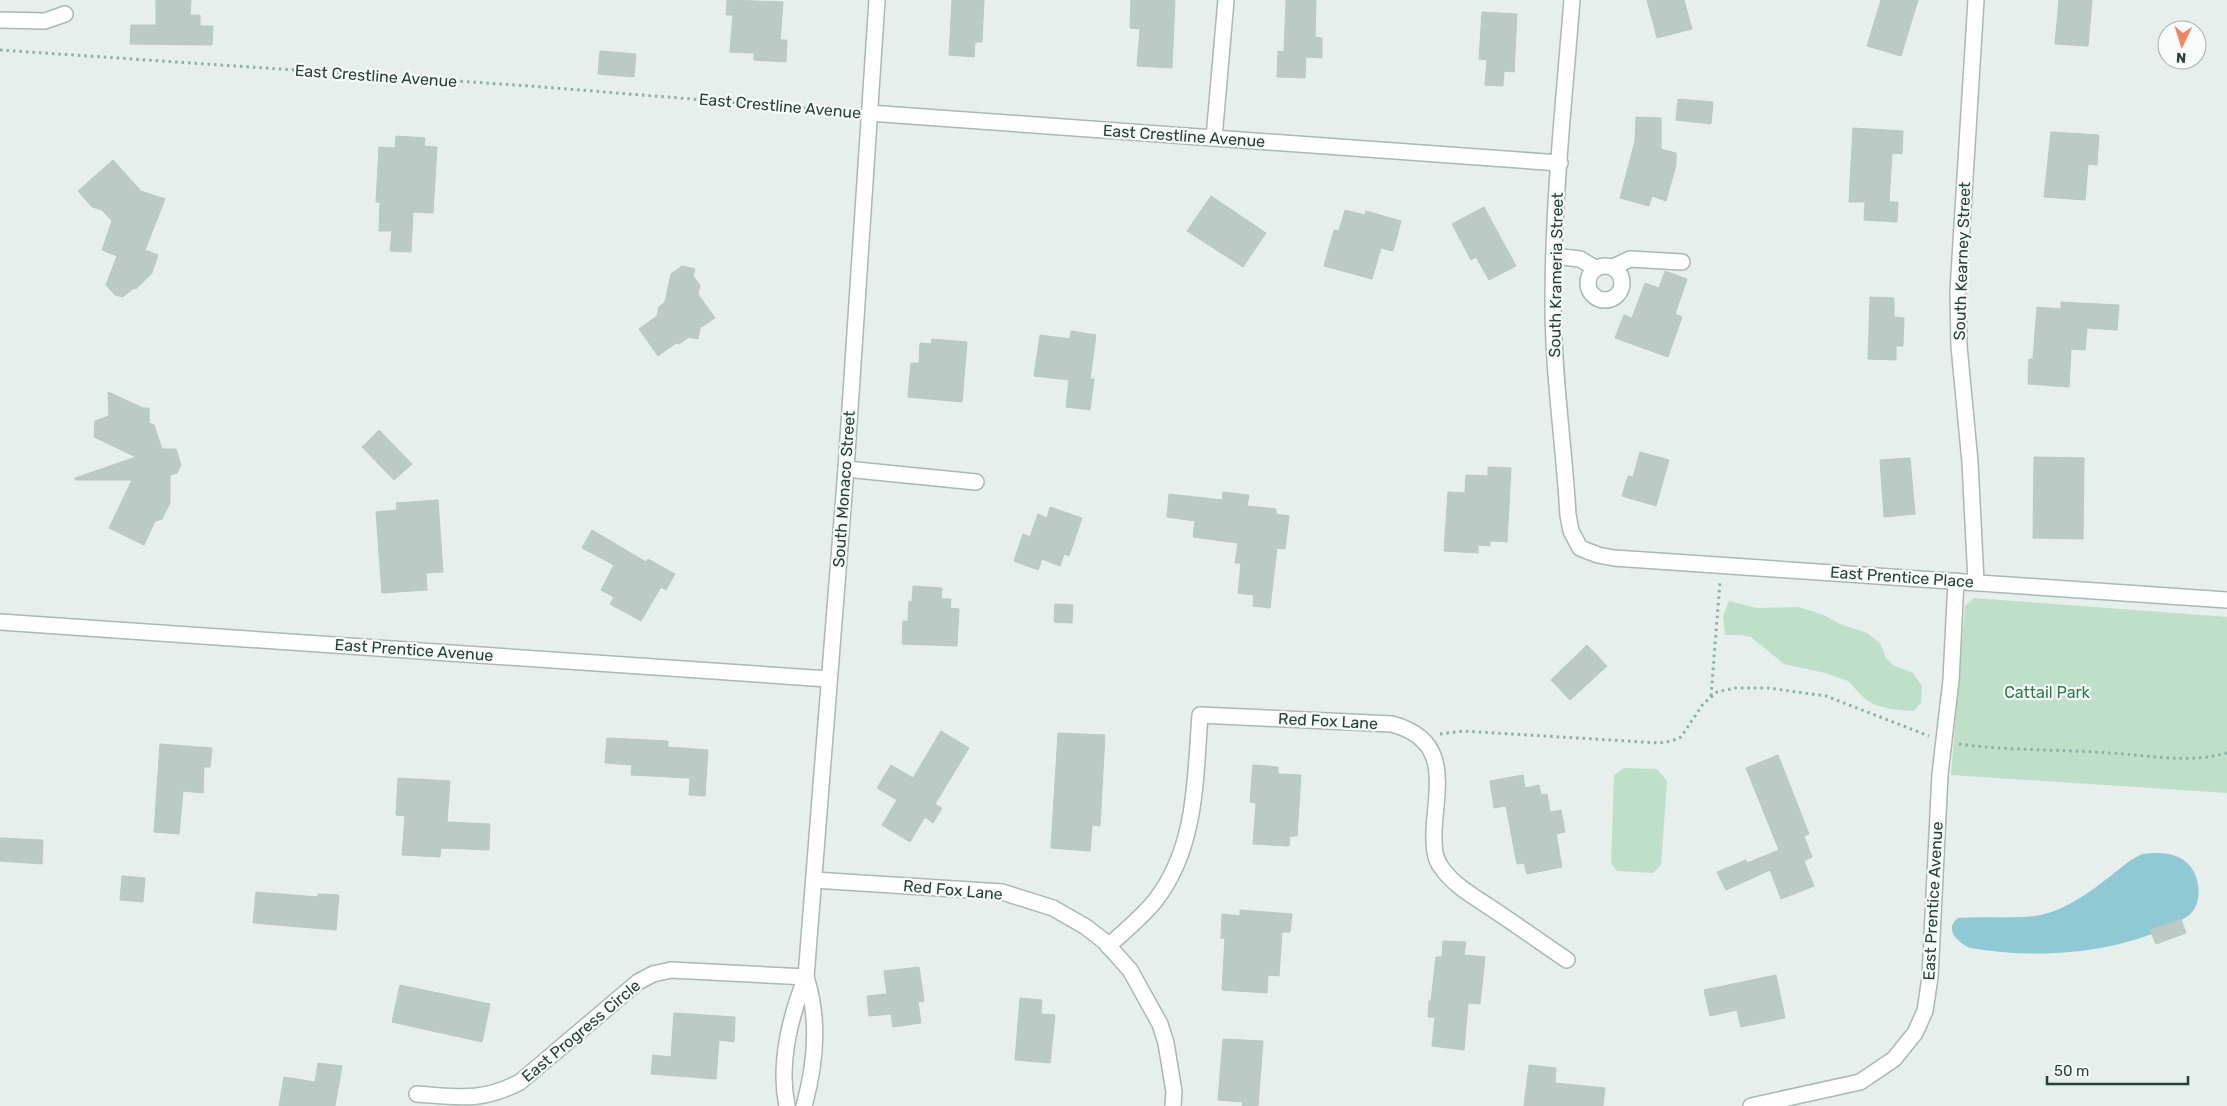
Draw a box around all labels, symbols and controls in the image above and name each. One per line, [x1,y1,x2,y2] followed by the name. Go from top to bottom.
[2157,20,2207,70] north arrow
[2176,49,2187,66] text: N
[294,61,458,91] street label: East Crestline Avenue
[698,89,862,123] street label: East Crestline Avenue
[1102,121,1266,151] street label: East Crestline Avenue
[1950,181,1974,341] street label: South Kearney Street
[1545,192,1567,358] street label: South Krameria Street
[829,410,859,568] street label: South Monaco Street
[1829,562,1975,592] street label: East Prentice Place
[334,635,494,665] street label: East Prentice Avenue
[2004,683,2091,702] park label: Cattail Park
[1278,709,1378,733] street label: Red Fox Lane
[1919,821,1947,981] street label: East Prentice Avenue
[902,876,1004,904] street label: Red Fox Lane
[518,976,644,1086] street label: East Progress Circle
[2047,1054,2188,1086] scale bar
[2054,1062,2089,1080] text: 50 m

